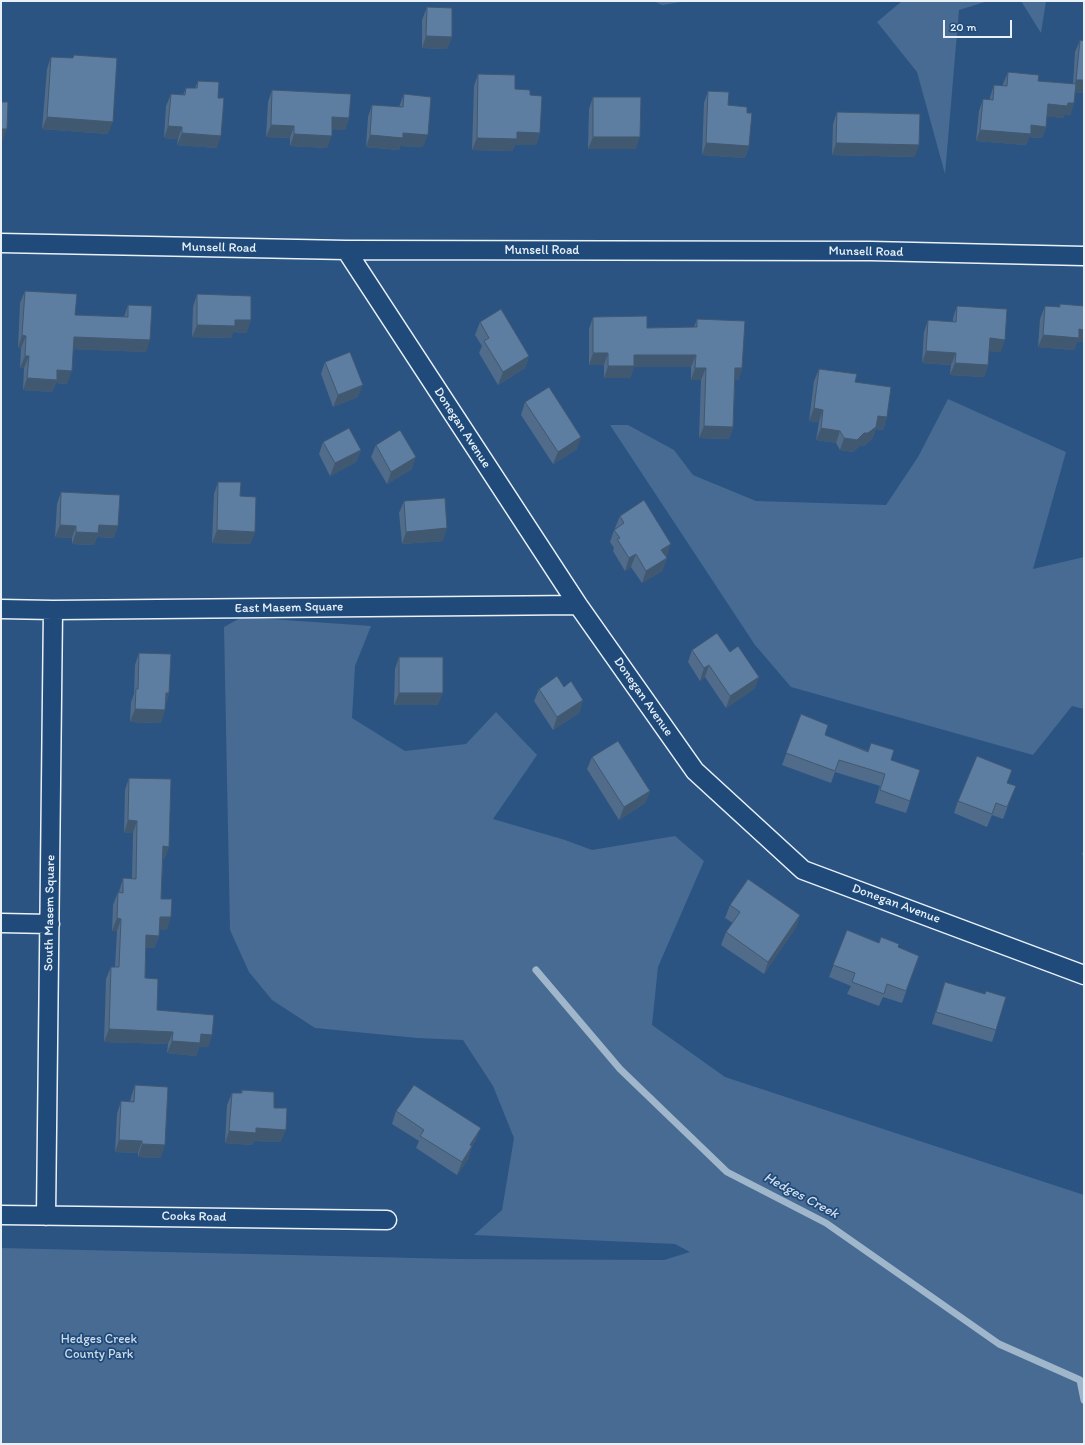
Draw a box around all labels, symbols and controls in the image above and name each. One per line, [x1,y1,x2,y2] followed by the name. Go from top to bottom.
[945,12,1014,38] scale bar
[950,20,977,34] text: 20 m
[181,240,257,256] street label: Munsell Road
[505,243,579,259] street label: Munsell Road
[828,244,904,260] street label: Munsell Road
[430,385,494,471] street label: Donegan Avenue
[235,599,343,617] street label: East Masem Square
[610,654,676,740] street label: Donegan Avenue
[41,855,59,971] street label: South Masem Square
[850,881,942,927] street label: Donegan Avenue
[761,1169,841,1223] water label: Hedges Creek
[161,1209,227,1225] street label: Cooks Road
[61,1332,137,1363] park label: Hedges Creek County Park

